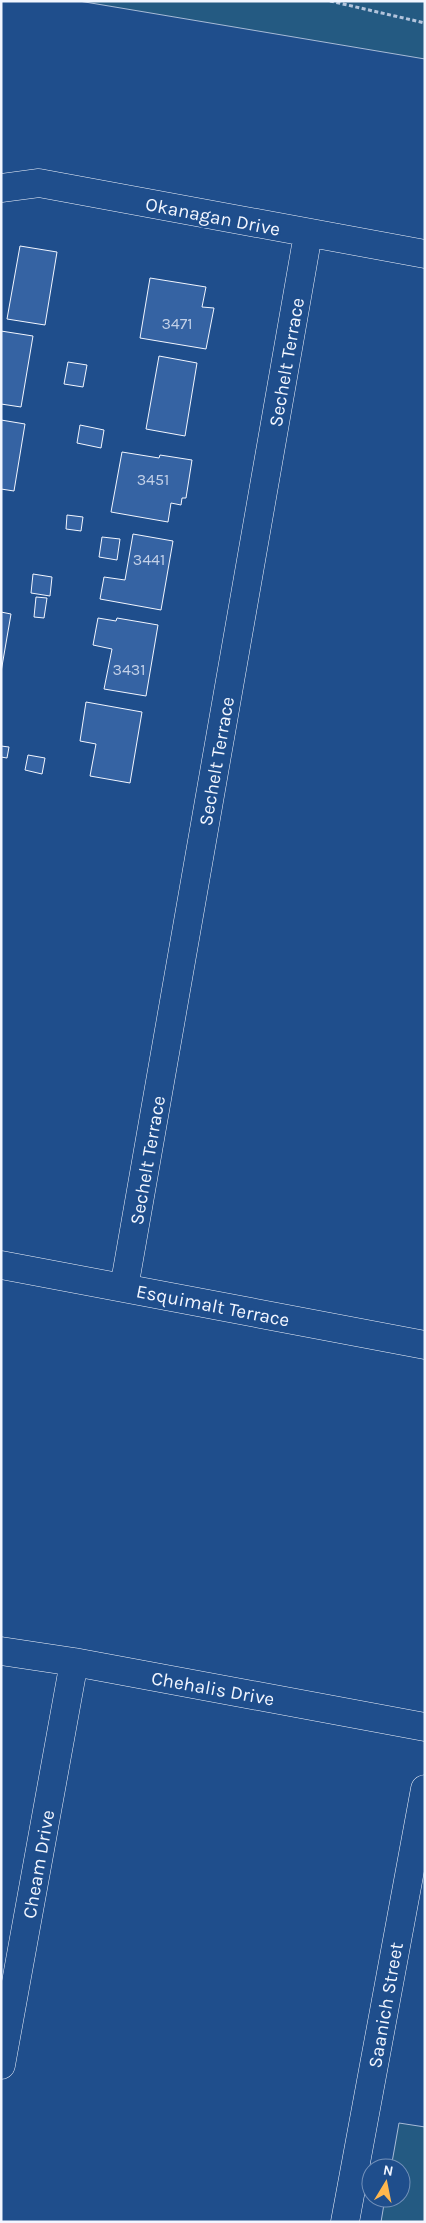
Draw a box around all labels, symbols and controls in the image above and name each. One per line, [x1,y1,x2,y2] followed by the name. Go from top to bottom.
[144,193,282,241] street label: Okanagan Drive
[265,296,309,429] street label: Sechelt Terrace
[161,314,193,333] house number: 3471
[137,470,169,489] house number: 3451
[133,550,165,569] house number: 3441
[112,660,146,679] house number: 3431
[195,695,239,828] street label: Sechelt Terrace
[126,1094,170,1227] street label: Sechelt Terrace
[134,1280,291,1332] street label: Esquimalt Terrace
[150,1667,276,1711] street label: Chehalis Drive
[19,1808,59,1920] street label: Cheam Drive
[364,1940,408,2070] street label: Saanich Street
[361,2158,411,2208] north arrow
[382,2161,395,2180] text: N

